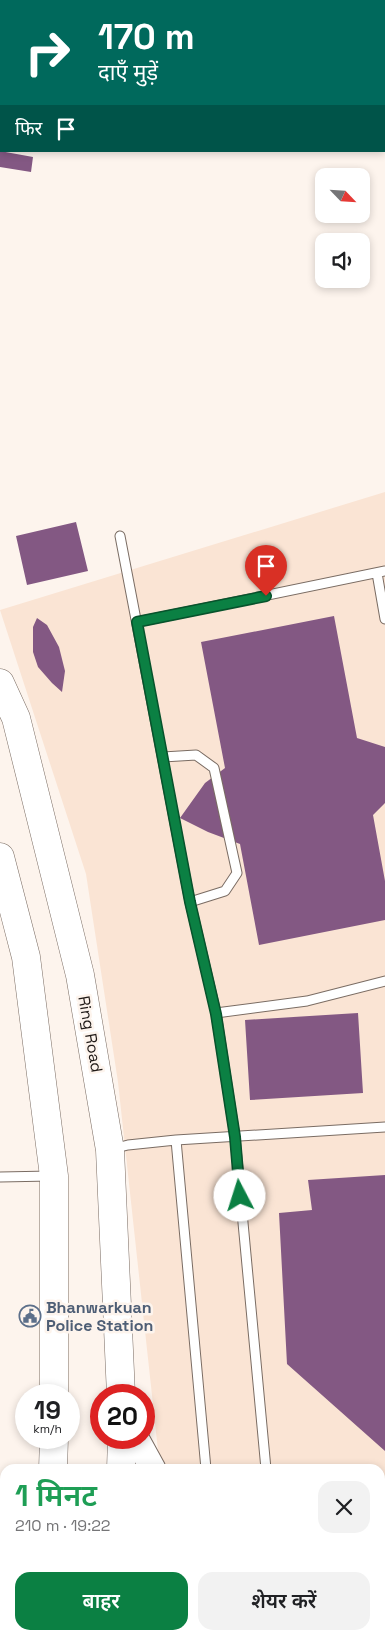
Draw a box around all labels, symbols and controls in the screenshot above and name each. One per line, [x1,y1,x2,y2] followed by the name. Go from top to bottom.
[98,15,195,59] text: 170 m
[15,20,80,85] icon: right
[98,58,158,86] text: दाएँ मुड़ें
[52,115,80,143] icon: arrive
[15,116,42,141] text: फिर
[315,168,370,222] north arrow
[315,168,370,288] map controls
[315,233,370,288] button: sound
[245,545,287,596] pin
[252,552,280,580] icon: arrive
[73,994,108,1074] street label: Ring Road
[213,1169,265,1221] position arrow
[46,1297,153,1336] place label: Bhanwarkuan Police Station
[18,1304,42,1328] public building icon: Bhanwarkuan Police Station
[90,1384,155,1449] speed limit sign: 20
[34,1394,61,1426] text: 19
[33,1421,62,1437] text: km/h
[15,1476,97,1515] text: 1 मिनट
[318,1481,370,1533] button: close
[15,1515,111,1536] text: 210 m · 19:22
[15,1572,188,1630] button: बाहर
[198,1572,370,1630] button: शेयर करें

